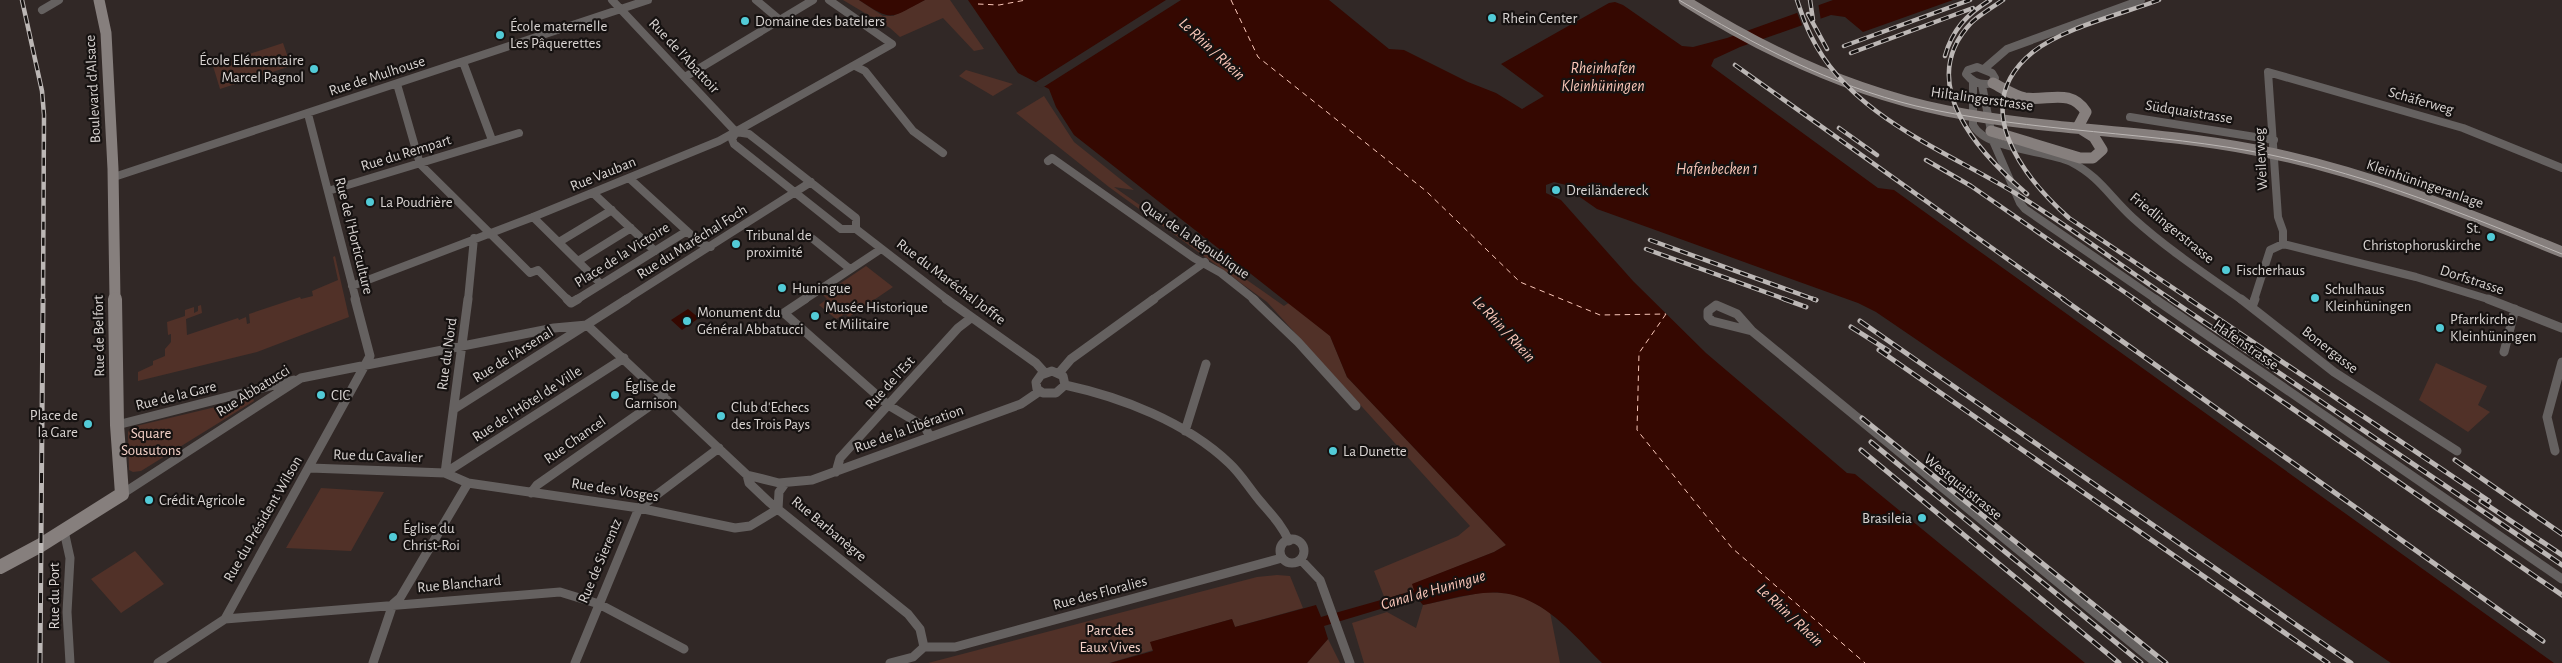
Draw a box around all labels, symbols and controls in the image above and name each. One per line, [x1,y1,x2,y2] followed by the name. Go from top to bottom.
[1502,11,1577,26] place label: Rhein Center
[1486,12,1498,24] marker: Rhein Center
[755,14,885,29] place label: Domaine des bateliers
[739,15,751,27] marker: Domaine des bateliers
[1176,15,1248,83] water label: Le Rhin / Rhein
[646,16,722,96] street label: Rue de l'Abattoir
[510,17,607,51] place label: École maternelle Les Pâquerettes
[494,29,506,41] marker: École maternelle Les Pâquerettes
[83,34,103,144] street label: Boulevard d'Alsace
[199,51,304,85] place label: École Elémentaire Marcel Pagnol
[327,53,427,99] street label: Rue de Mulhouse
[1561,60,1645,94] water label: Rheinhafen Kleinhüningen
[308,63,320,75] marker: École Elémentaire Marcel Pagnol
[1930,84,2034,114] street label: Hiltalingerstrasse
[2387,85,2456,118] street label: Schäferweg
[2144,98,2234,126] street label: Südquaistrasse
[2252,127,2270,191] street label: Weilerweg
[359,132,453,174] street label: Rue du Rempart
[568,154,638,194] street label: Rue Vauban
[2364,157,2486,211] street label: Kleinhüningeranlage
[1676,161,1758,177] water label: Hafenbecken 1
[332,176,376,296] street label: Rue de l'Horticulture
[1566,183,1648,198] place label: Dreiländereck
[1550,184,1562,196] marker: Dreiländereck
[2127,190,2217,266] street label: Friedlingerstrasse
[380,195,453,210] place label: La Poudrière
[364,196,376,208] marker: La Poudrière
[1138,198,1252,282] street label: Quai de la République
[634,202,750,282] street label: Rue du Maréchal Foch
[572,220,672,290] street label: Place de la Victoire
[2363,221,2481,253] place label: St. Christophoruskirche
[746,228,812,260] place label: Tribunal de proximité
[2485,231,2497,243] marker: St. Christophoruskirche
[894,236,1008,328] street label: Rue du Maréchal Joffre
[730,238,742,250] marker: Tribunal de proximité
[2236,263,2305,278] place label: Fischerhaus
[2438,263,2506,297] street label: Dorfstrasse
[2220,264,2232,276] marker: Fischerhaus
[792,281,851,296] place label: Huningue
[776,282,788,294] marker: Huningue
[2325,282,2412,314] place label: Schulhaus Kleinhüningen
[2309,292,2321,304] marker: Schulhaus Kleinhüningen
[1470,293,1538,365] water label: Le Rhin / Rhein
[91,295,107,377] street label: Rue de Belfort
[825,300,928,332] place label: Musée Historique et Militaire
[697,305,804,337] place label: Monument du Général Abbatucci
[809,310,821,322] marker: Musée Historique et Militaire
[2450,312,2537,344] place label: Pfarrkirche Kleinhüningen
[681,315,693,327] marker: Monument du Général Abbatucci
[435,317,460,391] street label: Rue du Nord
[2211,317,2281,373] street label: Hafenstrasse
[2434,322,2446,334] marker: Pfarrkirche Kleinhüningen
[470,324,556,386] street label: Rue de l'Arsenal
[2299,324,2361,376] street label: Bonergasse
[862,353,918,413] street label: Rue de l'Est
[214,362,292,420] street label: Rue Abbatucci
[470,363,584,445] street label: Rue de l'Hôtel de Ville
[625,377,677,411] place label: Église de Garnison
[134,379,218,413] street label: Rue de la Gare
[331,388,351,403] place label: CIC
[315,389,327,401] marker: CIC
[609,389,621,401] marker: Église de Garnison
[731,400,810,432] place label: Club d'Echecs des Trois Pays
[852,402,966,456] street label: Rue de la Libération
[30,408,78,440] place label: Place de la Gare
[715,410,727,422] marker: Club d'Echecs des Trois Pays
[541,413,609,467] street label: Rue Chancel
[82,418,94,430] marker: Place de la Gare
[121,426,181,458] park label: Square Sousutons
[1343,444,1407,459] place label: La Dunette
[1327,445,1339,457] marker: La Dunette
[333,447,423,465] street label: Rue du Cavalier
[1921,451,2005,523] street label: Westquaistrasse
[221,454,305,584] street label: Rue du Président Wilson
[570,476,660,504] street label: Rue des Vosges
[159,493,245,508] place label: Crédit Agricole
[789,493,869,565] street label: Rue Barbanègre
[143,494,155,506] marker: Crédit Agricole
[1862,511,1912,526] place label: Brasileia
[1916,512,1928,524] marker: Brasileia
[575,517,625,605] street label: Rue de Sierentz
[403,519,460,553] place label: Église du Christ-Roi
[387,531,399,543] marker: Église du Christ-Roi
[47,562,62,629] street label: Rue du Port
[1379,567,1487,613] water label: Canal de Huningue
[416,573,502,595] street label: Rue Blanchard
[1051,573,1149,613] street label: Rue des Floralies
[1754,581,1826,649] water label: Le Rhin / Rhein
[1079,623,1141,655] park label: Parc des Eaux Vives

